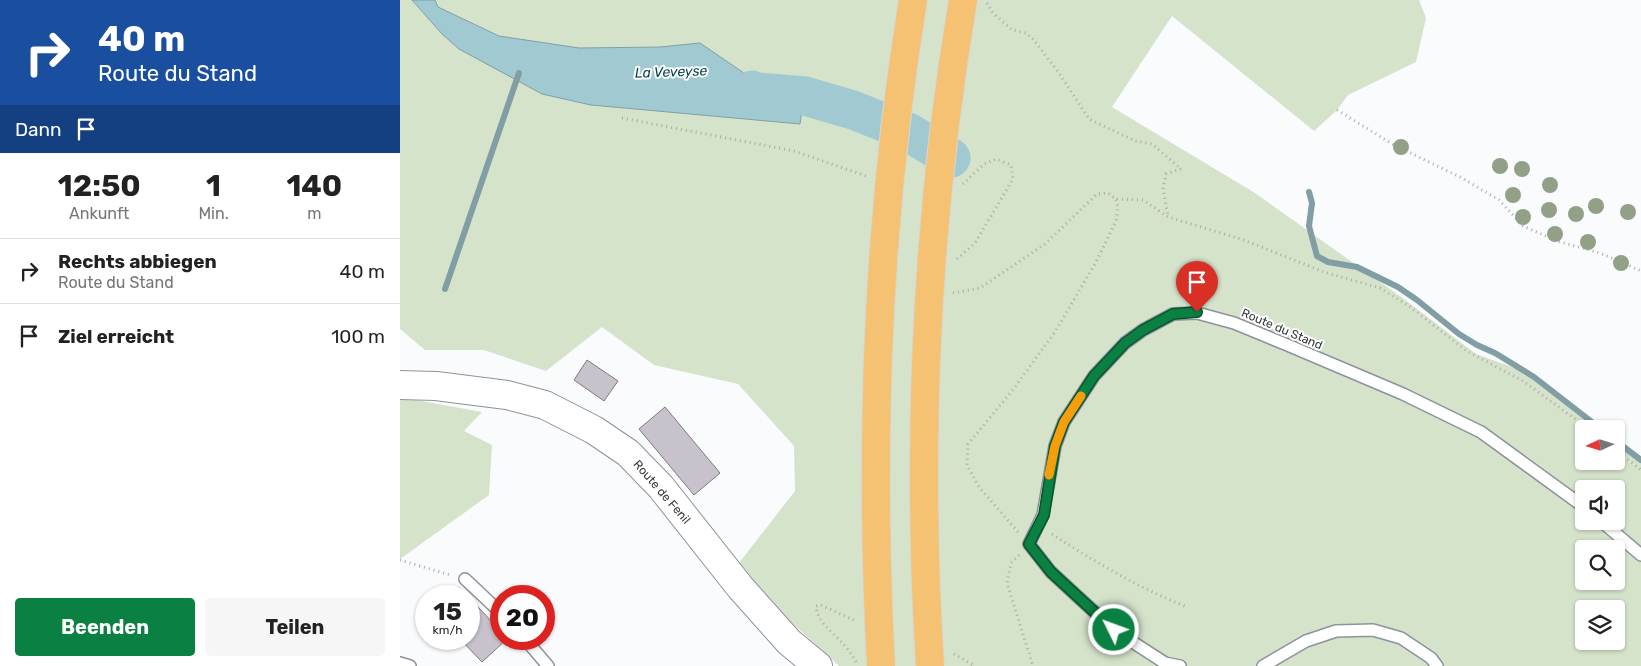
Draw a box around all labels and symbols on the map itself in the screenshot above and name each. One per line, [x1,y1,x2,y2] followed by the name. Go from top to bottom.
[634,62,708,82] water label: La Veveyse
[1176,261,1218,312] pin
[1239,306,1325,352] street label: Route du Stand
[1575,420,1625,470] north arrow
[631,457,693,527] street label: Route de Fenil
[490,585,555,650] speed limit sign: 20
[1087,603,1139,655] position arrow

